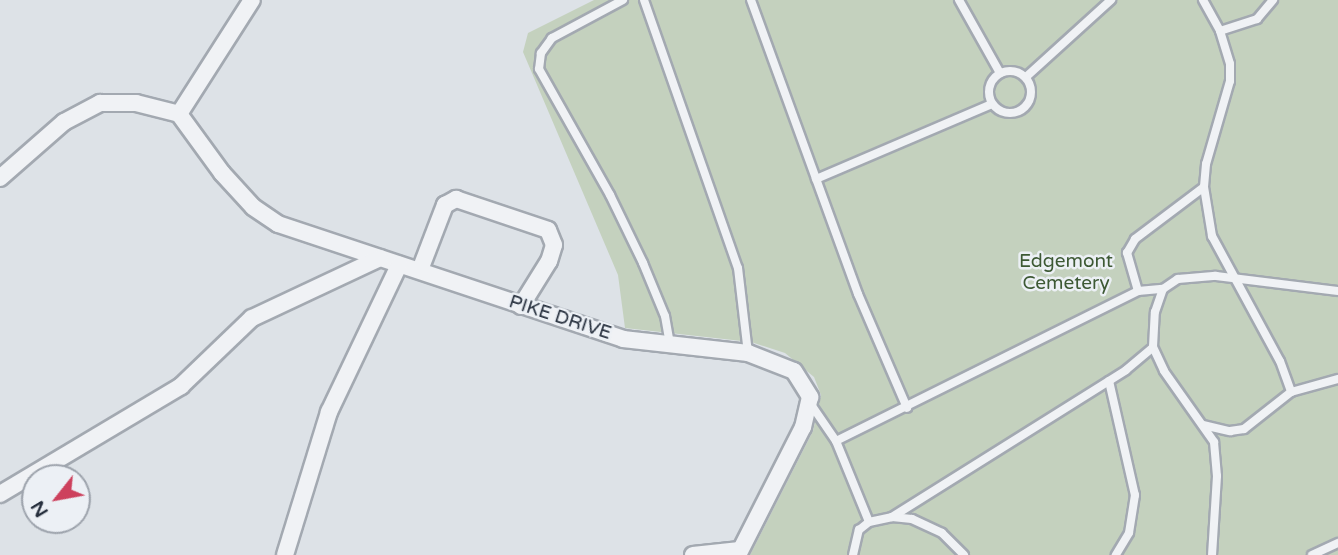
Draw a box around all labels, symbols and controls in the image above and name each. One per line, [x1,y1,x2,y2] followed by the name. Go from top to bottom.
[1019,251,1113,295] park label: Edgemont Cemetery
[506,291,614,345] street label: PIKE DRIVE
[21,464,91,534] north arrow
[26,497,53,521] text: N

